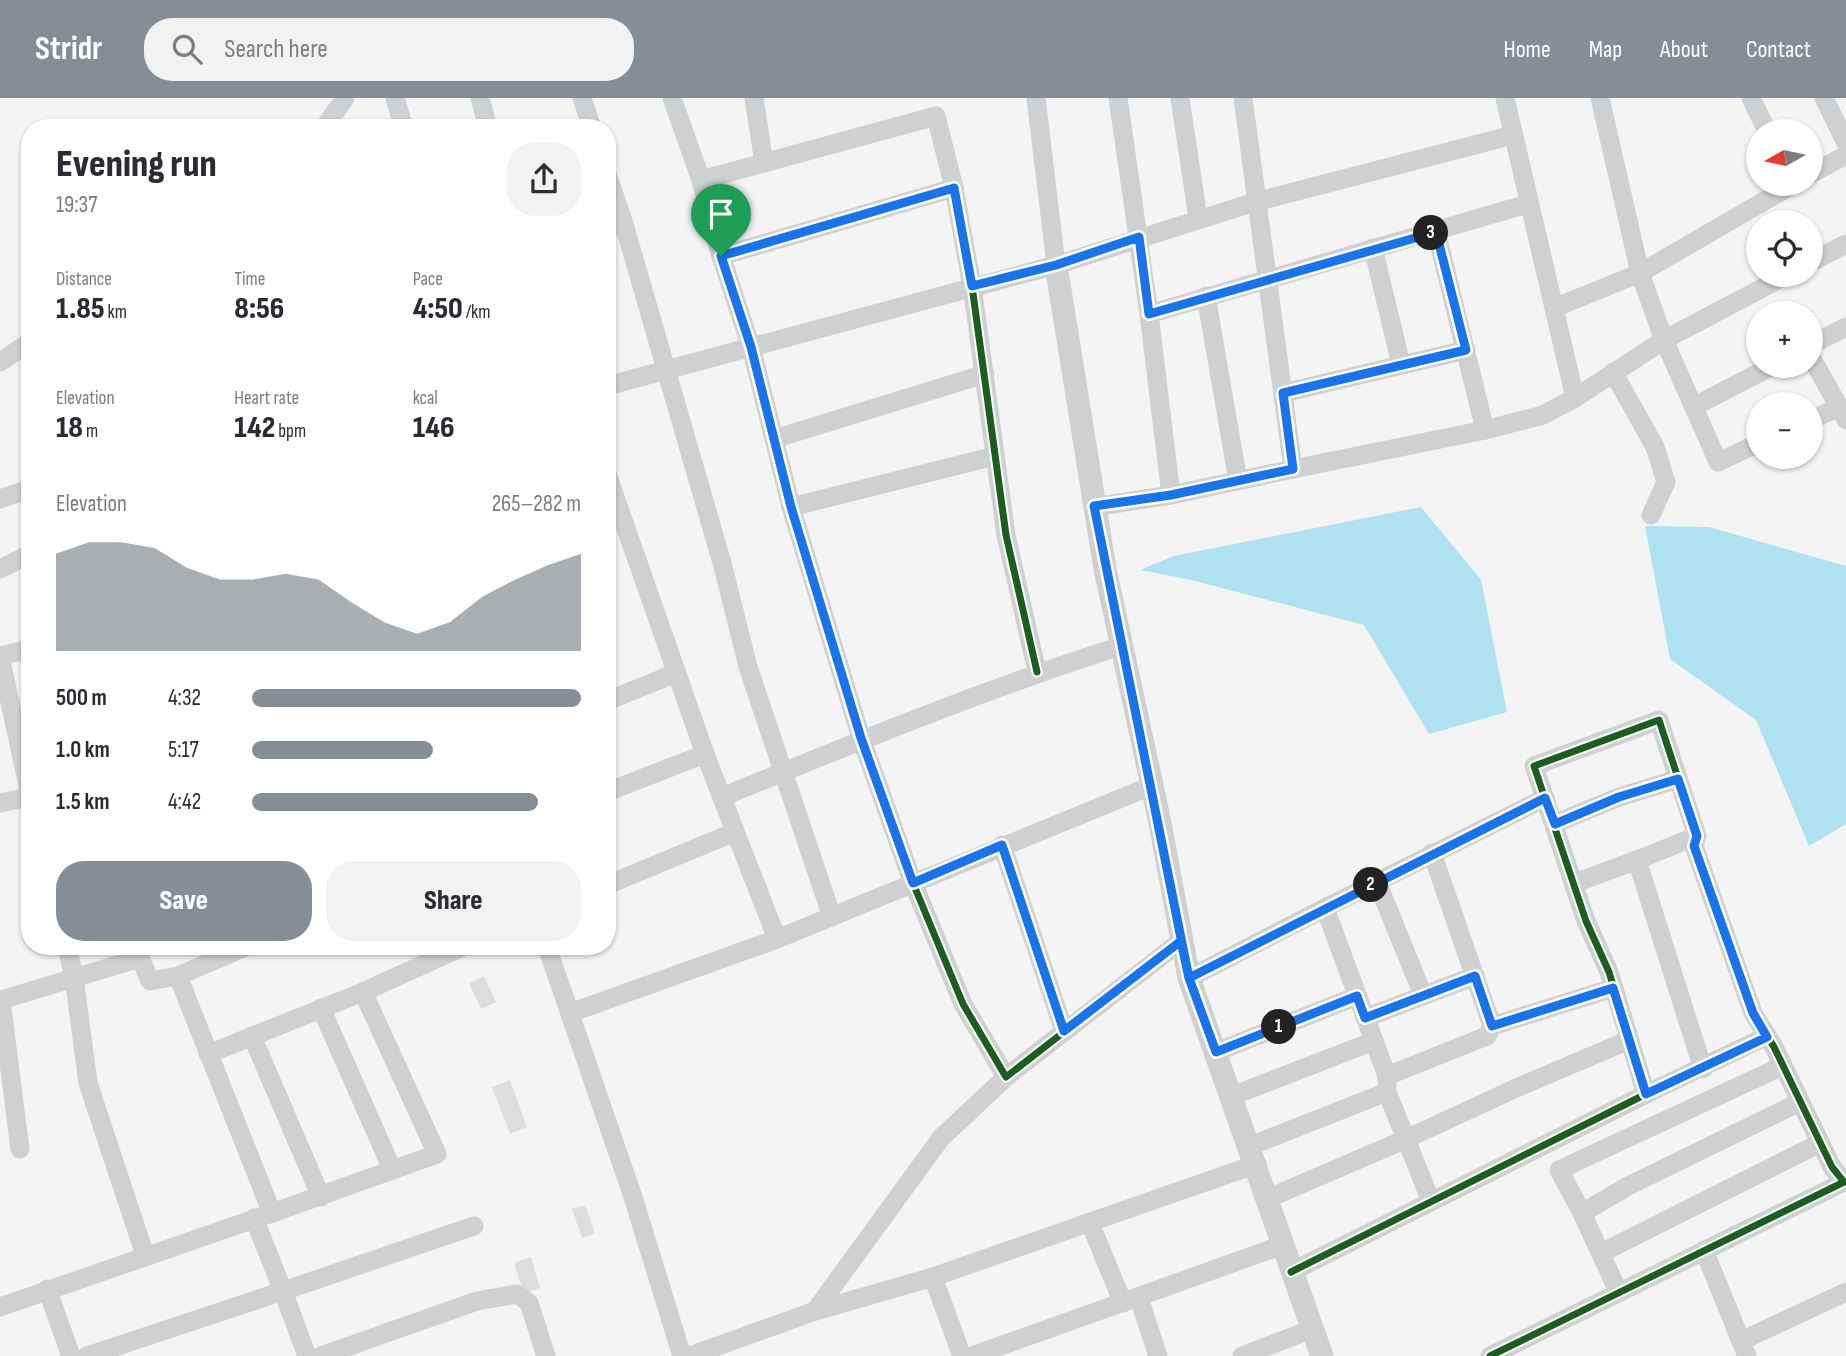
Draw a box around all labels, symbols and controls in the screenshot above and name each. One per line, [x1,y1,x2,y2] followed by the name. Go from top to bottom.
[144,18,634,81] search box
[35,29,102,69] text: Stridr
[168,30,206,68] icon: search
[224,34,328,65] text: Search here
[1503,35,1551,64] text: Home
[1589,35,1622,64] text: Map
[1660,35,1708,64] text: About
[1746,35,1811,64] text: Contact
[1746,119,1824,196] north arrow
[1746,119,1823,469] map controls
[56,142,217,187] text: Evening run
[507,142,581,216] button: share
[691,184,751,256] pin
[56,191,97,219] text: 19:37
[702,195,740,233] icon: arrive
[1746,210,1823,287] button: locate
[1414,216,1448,250] pin: 3
[1426,221,1435,244] text: 3
[56,268,112,291] text: Distance
[234,268,265,291] text: Time
[413,268,443,291] text: Pace
[56,291,105,327] text: 1.85
[234,291,284,327] text: 8:56
[413,291,463,327] text: 4:50
[105,301,127,324] text: km
[463,301,491,324] text: /km
[1746,301,1823,378] button: +
[56,387,115,410] text: Elevation
[234,387,299,410] text: Heart rate
[413,387,438,410] text: kcal
[1746,392,1823,469] button: −
[56,410,83,446] text: 18
[234,410,275,446] text: 142
[413,410,455,446] text: 146
[83,420,98,443] text: m
[275,420,306,443] text: bpm
[56,490,127,518] text: Elevation
[492,490,581,518] text: 265–282 m
[56,684,107,712] text: 500 m
[168,684,201,712] text: 4:32
[56,736,110,764] text: 1.0 km
[168,736,199,764] text: 5:17
[56,788,109,816] text: 1.5 km
[168,788,201,816] text: 4:42
[56,861,312,941] button: Save
[326,861,581,941] button: Share
[1354,868,1388,902] pin: 2
[1366,873,1375,896] text: 2
[1262,1010,1296,1044] pin: 1
[1275,1015,1282,1038] text: 1

